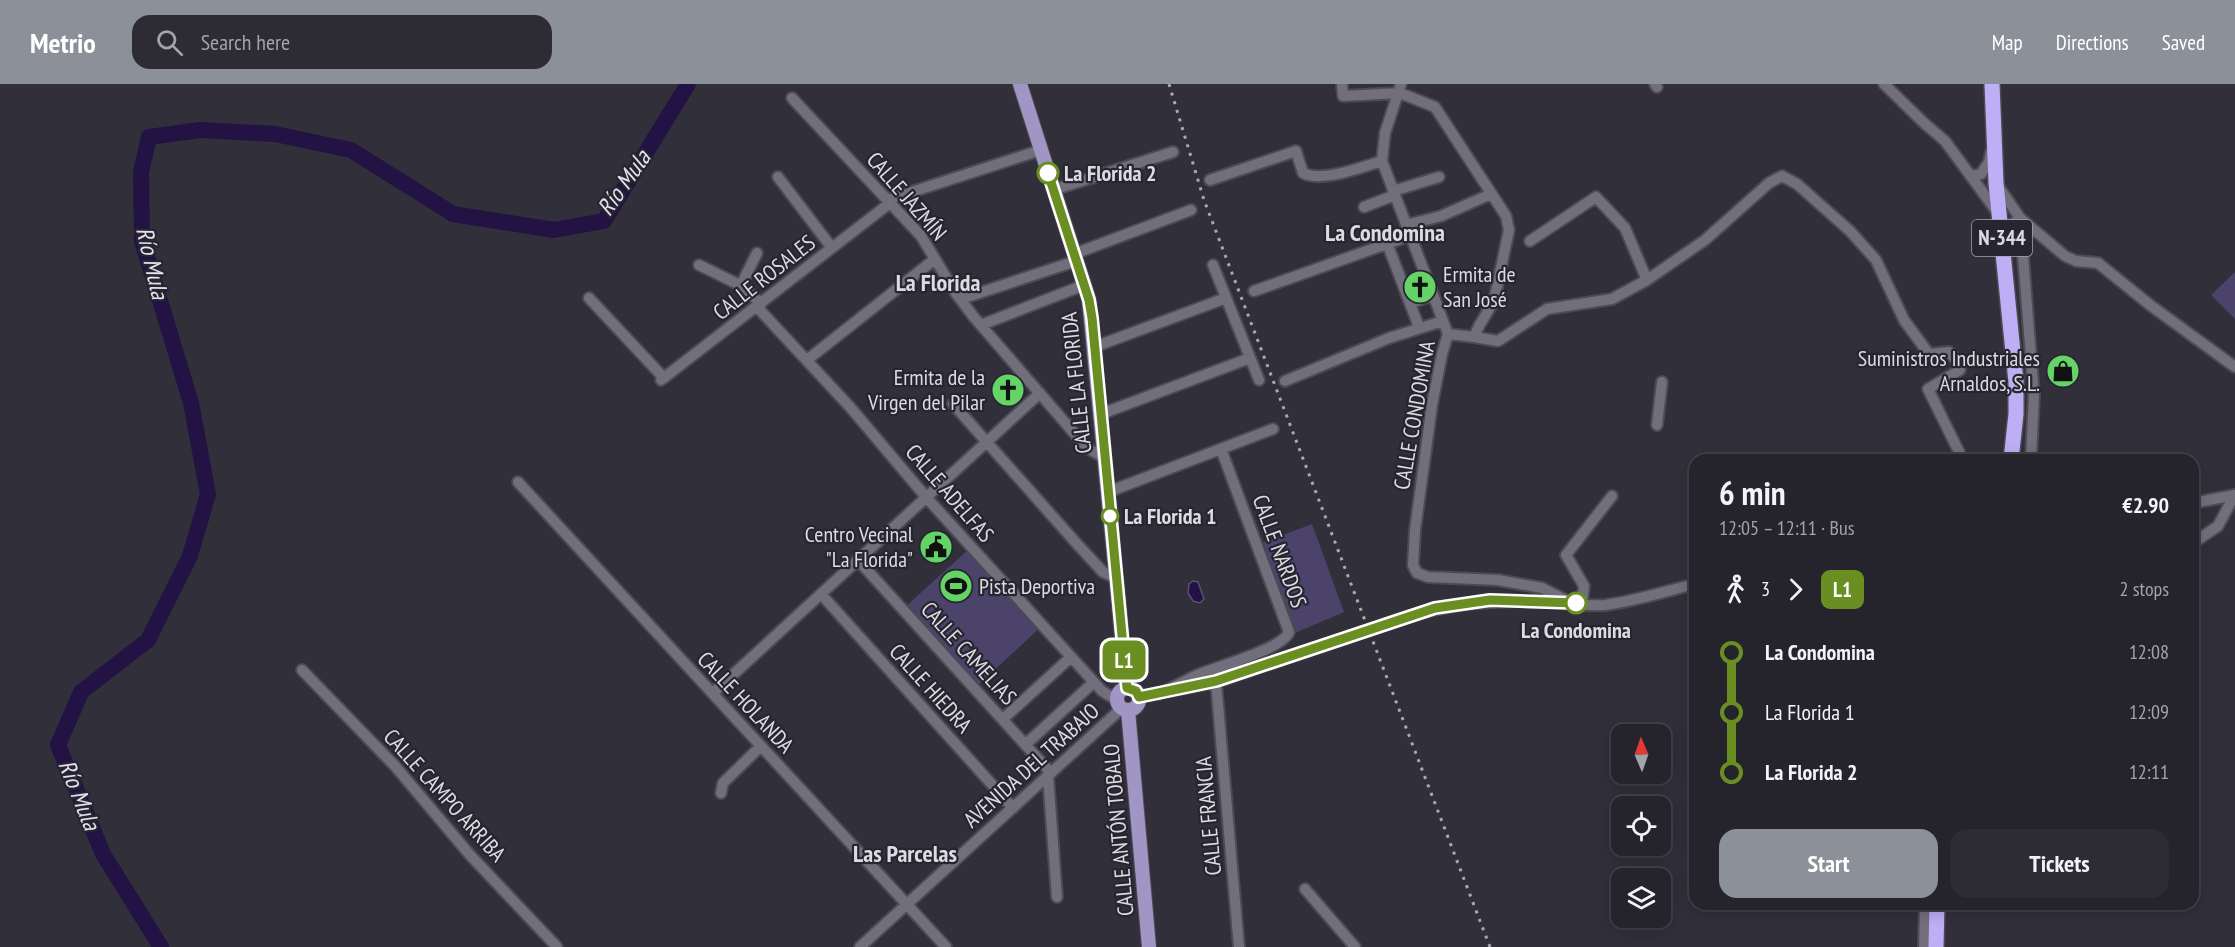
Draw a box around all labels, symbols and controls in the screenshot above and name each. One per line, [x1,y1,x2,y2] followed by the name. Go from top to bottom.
[132,15,552,69] search box
[30,24,96,61] text: Metrio
[153,26,186,59] icon: search
[201,28,290,56] text: Search here
[1992,29,2023,56] text: Map
[2056,29,2129,56] text: Directions
[2162,29,2205,56] text: Saved
[590,143,658,222] water label: Río Mula
[861,146,953,246] street label: CALLE JAZMÍN
[1064,159,1157,187] place label: La Florida 2
[1037,162,1059,184] marker: La Florida 2
[1325,217,1445,248] district label: La Condomina
[1972,220,2032,256] road number: N-344
[129,224,176,303] water label: Río Mula
[707,228,821,326] street label: CALLE ROSALES
[1443,260,1516,313] place label: Ermita de San José
[896,267,980,298] district label: La Florida
[1402,269,1438,305] church icon: Ermita de San José
[1055,310,1097,455] street label: CALLE LA FLORIDA
[1387,338,1441,492] street label: CALLE CONDOMINA
[1858,344,2040,397] place label: Suministros Industriales Arnaldos, S.L.
[2045,353,2081,389] shop icon: Suministros Industriales Arnaldos, S.L.
[867,363,985,416] place label: Ermita de la Virgen del Pilar
[990,372,1026,408] church icon: Ermita de la Virgen del Pilar
[900,438,1000,548] street label: CALLE ADELFAS
[1719,471,1786,514] text: 6 min
[1247,491,1313,611] street label: CALLE NARDOS
[2122,491,2169,519] text: €2.90
[1124,502,1217,530] place label: La Florida 1
[1101,507,1119,525] marker: La Florida 1
[1719,515,1854,541] text: 12:05 – 12:11 · Bus
[805,520,914,573] place label: Centro Vecinal "La Florida"
[918,529,954,565] public building icon: Centro Vecinal "La Florida"
[938,568,974,604] sports icon: Pista Deportiva
[979,572,1095,600] place label: Pista Deportiva
[1719,573,1752,606] icon: walk
[1779,573,1812,606] icon: forward
[1761,576,1770,602] text: 3
[1833,576,1852,603] text: L1
[2120,576,2169,602] text: 2 stops
[1565,592,1587,614] marker: La Condomina
[915,595,1023,711] street label: CALLE CAMELIAS
[1521,616,1631,644] place label: La Condomina
[884,638,979,739] street label: CALLE HIEDRA
[1765,638,1875,666] text: La Condomina
[2129,639,2169,665] text: 12:08
[1097,640,1151,680] line badge: L1
[692,645,801,759] street label: CALLE HOLANDA
[1115,647,1133,674] text: L1
[957,697,1105,833] street label: AVENIDA DEL TRABAJO
[1765,698,1855,726] text: La Florida 1
[2129,699,2169,725] text: 12:09
[378,723,512,868] street label: CALLE CAMPO ARRIBA
[1611,724,1671,784] north arrow
[1611,724,1671,928] map controls
[1097,743,1139,917] street label: CALLE ANTÓN TOBALO
[51,755,108,836] water label: Río Mula
[1189,755,1227,877] street label: CALLE FRANCIA
[1765,758,1858,786] text: La Florida 2
[2129,759,2169,785] text: 12:11
[1611,796,1671,856] button: locate
[1719,829,1938,898] button: Start
[1950,829,2169,898] button: Tickets
[853,838,957,869] district label: Las Parcelas
[1611,868,1671,928] button: layers

